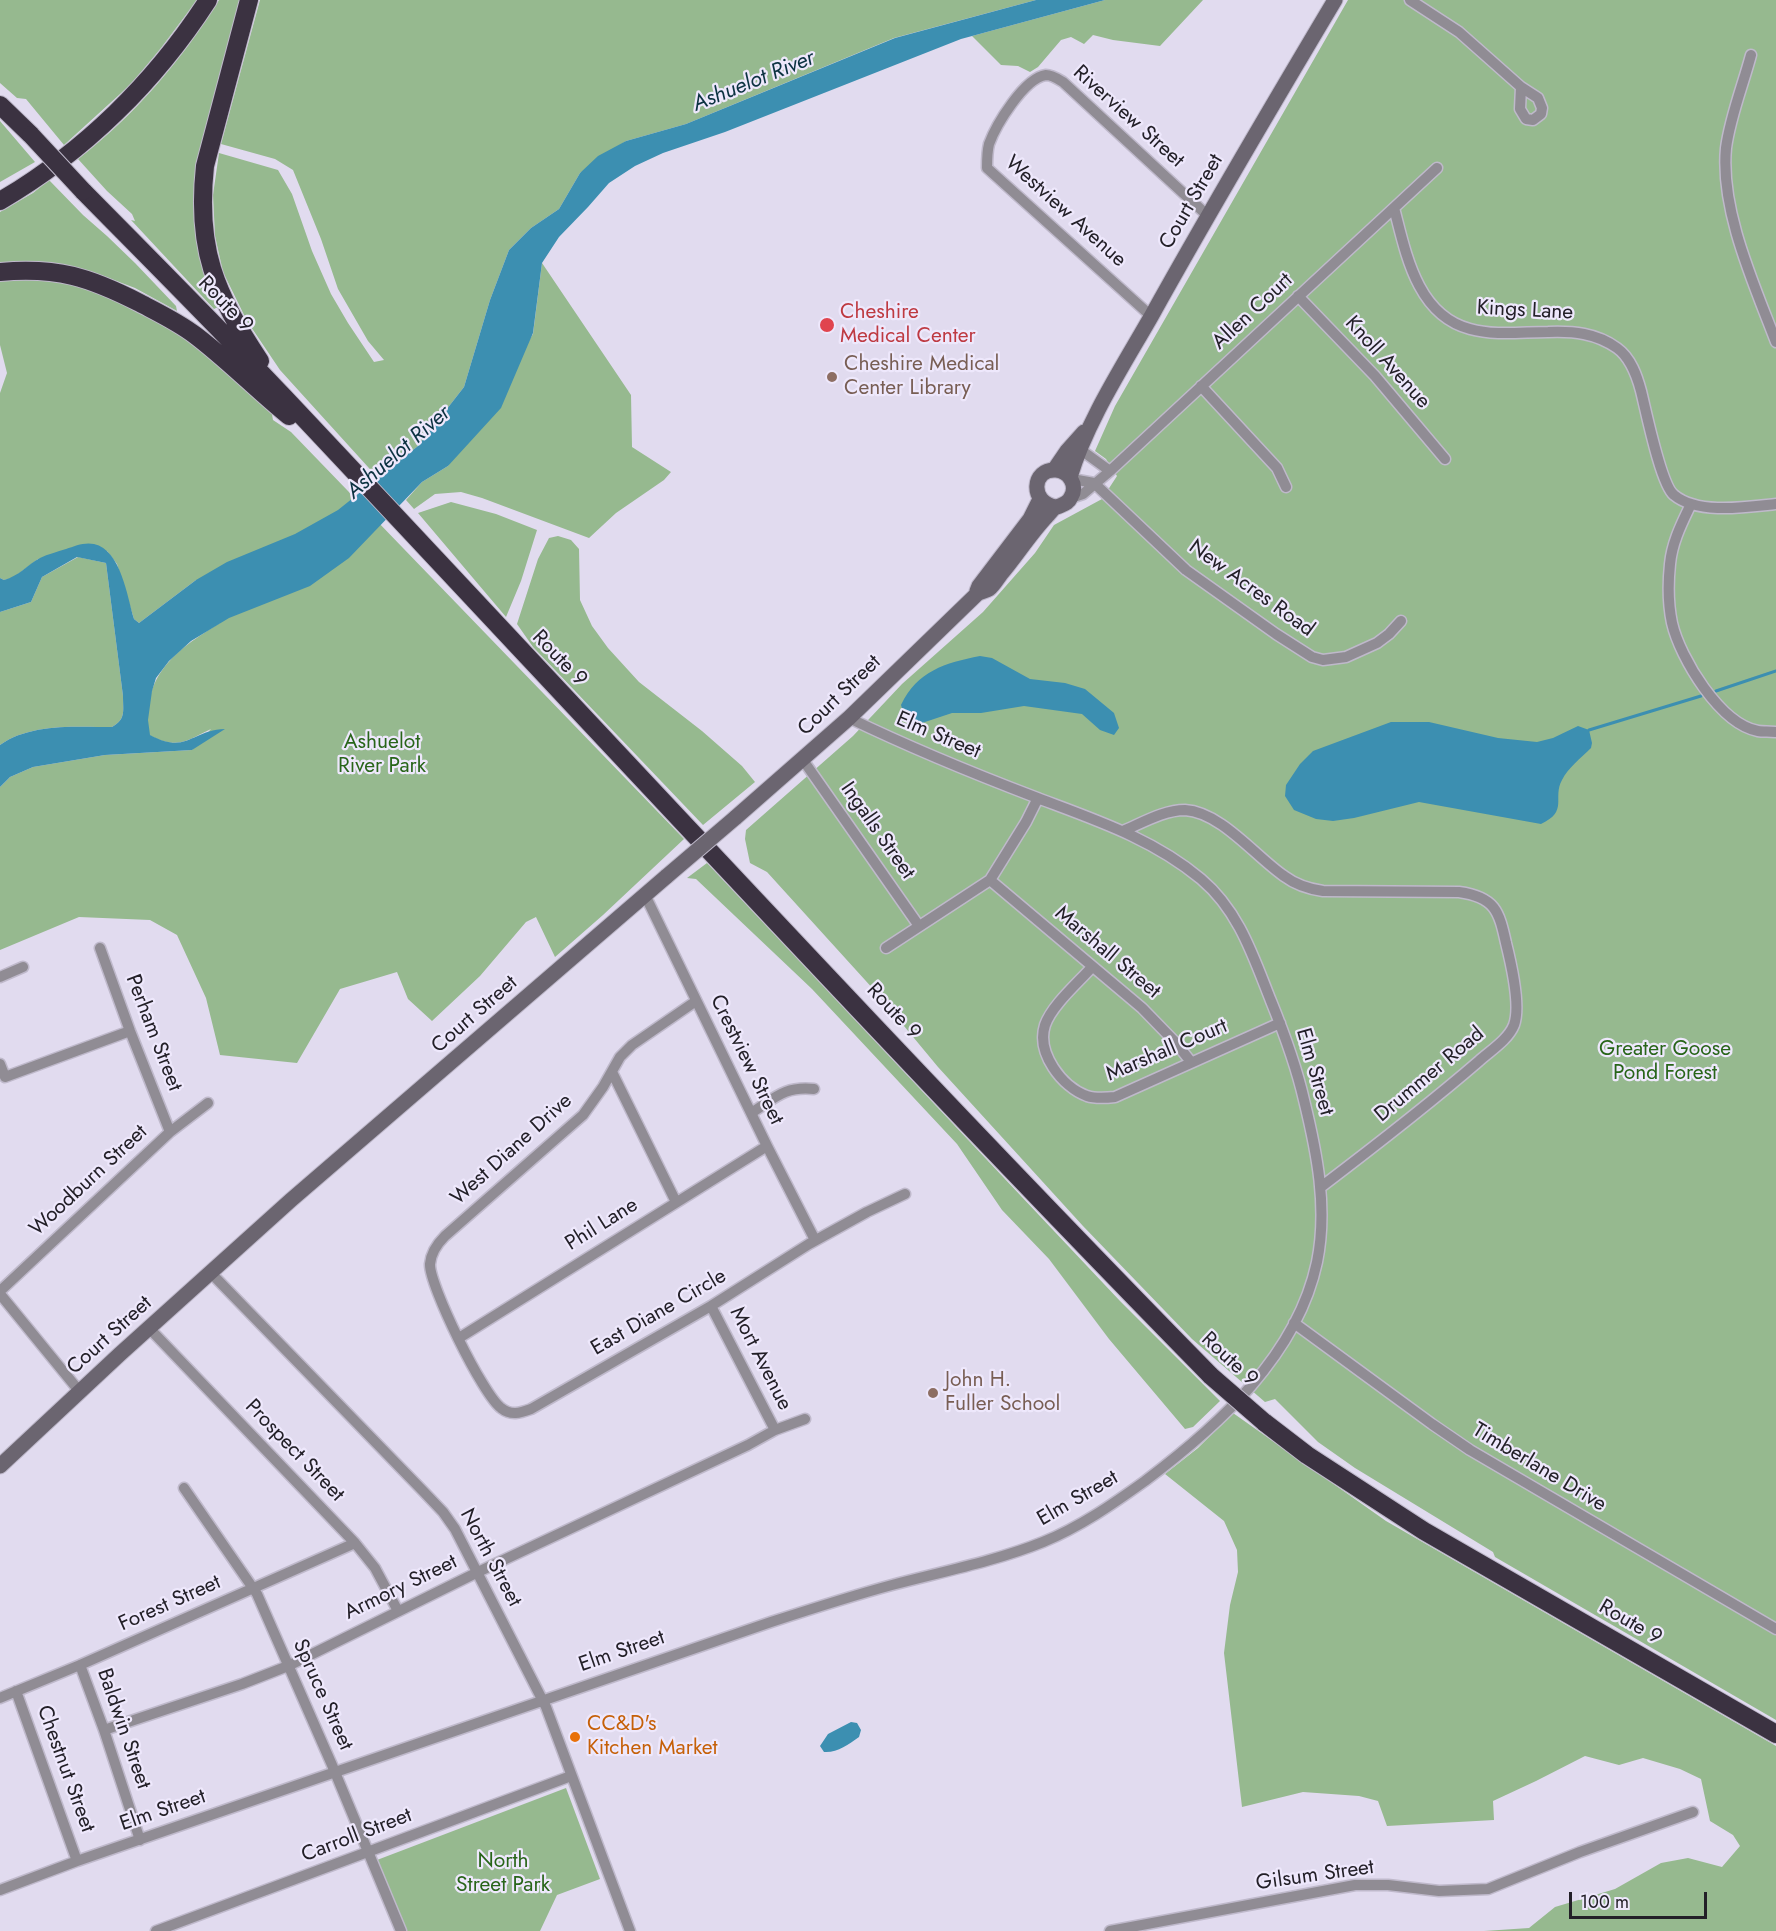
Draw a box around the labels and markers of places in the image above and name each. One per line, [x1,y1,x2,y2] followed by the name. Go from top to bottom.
[840,300,976,350] place label: Cheshire Medical Center
[818,316,836,334] marker: Cheshire Medical Center
[844,352,999,402] place label: Cheshire Medical Center Library
[825,370,839,384] marker: Cheshire Medical Center Library
[945,1368,1060,1418] place label: John H. Fuller School
[926,1386,940,1400] marker: John H. Fuller School
[587,1712,718,1762] place label: CC&D's Kitchen Market
[568,1730,582,1744] marker: CC&D's Kitchen Market

